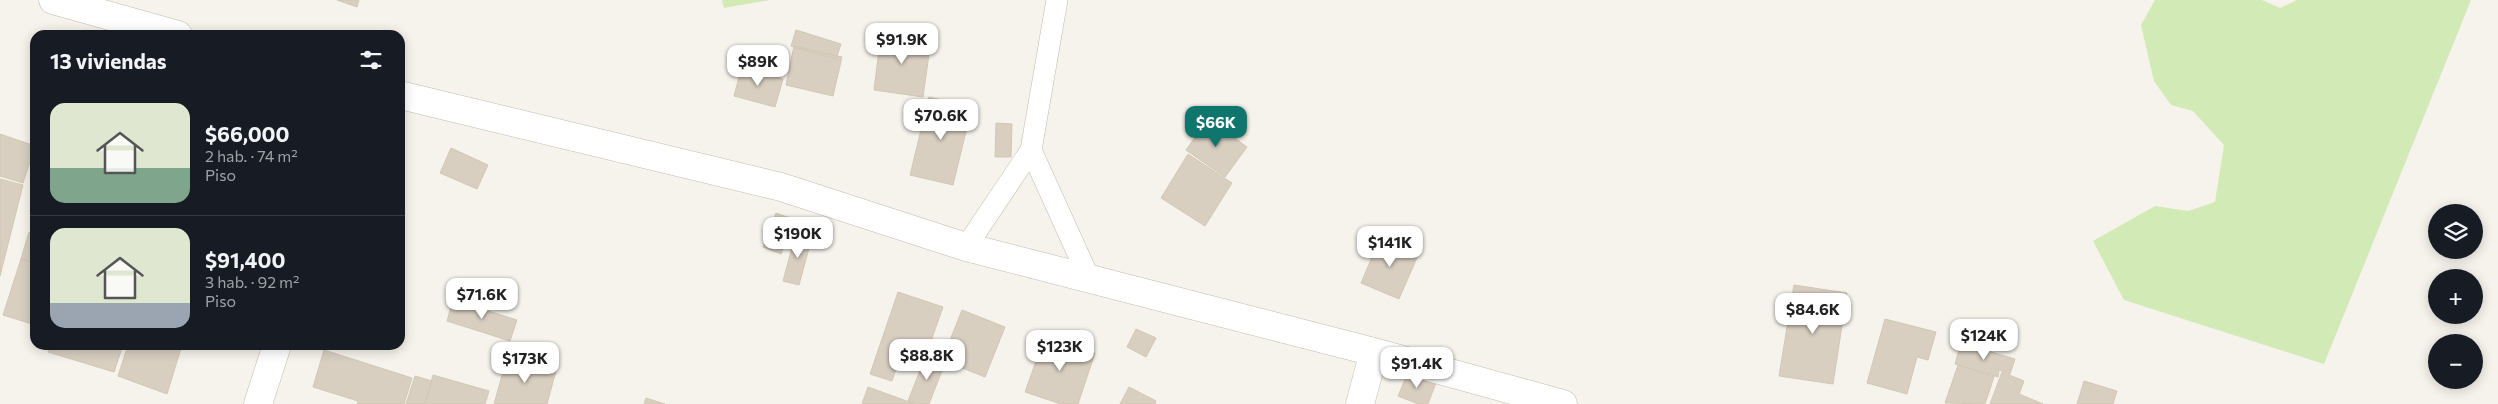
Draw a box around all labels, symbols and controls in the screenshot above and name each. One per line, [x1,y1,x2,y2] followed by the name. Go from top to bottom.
[861,22,943,65] pin: $91.9K
[876,29,928,48] text: $91.9K
[728,44,788,87] pin: $89K
[357,46,385,74] icon: filters
[50,48,167,73] text: 13 viviendas
[738,51,778,70] text: $89K
[900,98,982,141] pin: $70.6K
[914,105,968,124] text: $70.6K
[1186,106,1246,148] pin: $66K
[1196,112,1236,131] text: $66K
[205,121,290,146] text: $66,000
[90,123,150,183] icon: home
[205,146,298,165] text: 2 hab. · 74 m²
[205,165,236,184] text: Piso
[2428,204,2483,389] map controls
[2428,204,2483,259] button: layers
[763,216,833,259] pin: $190K
[774,223,822,242] text: $190K
[1355,226,1425,268] pin: $141K
[1368,232,1412,251] text: $141K
[205,247,285,272] text: $91,400
[90,248,150,308] icon: home
[2428,269,2483,324] button: +
[205,272,299,291] text: 3 hab. · 92 m²
[441,278,523,320] pin: $71.6K
[457,284,507,303] text: $71.6K
[205,291,236,310] text: Piso
[1772,292,1854,335] pin: $84.6K
[1786,299,1840,318] text: $84.6K
[1949,318,2019,361] pin: $124K
[1961,325,2007,344] text: $124K
[1025,330,1095,372] pin: $123K
[2428,334,2483,389] button: −
[1037,336,1083,355] text: $123K
[886,338,968,381] pin: $88.8K
[490,342,560,384] pin: $173K
[900,345,954,364] text: $88.8K
[1376,346,1458,389] pin: $91.4K
[502,348,548,367] text: $173K
[1391,353,1443,372] text: $91.4K

